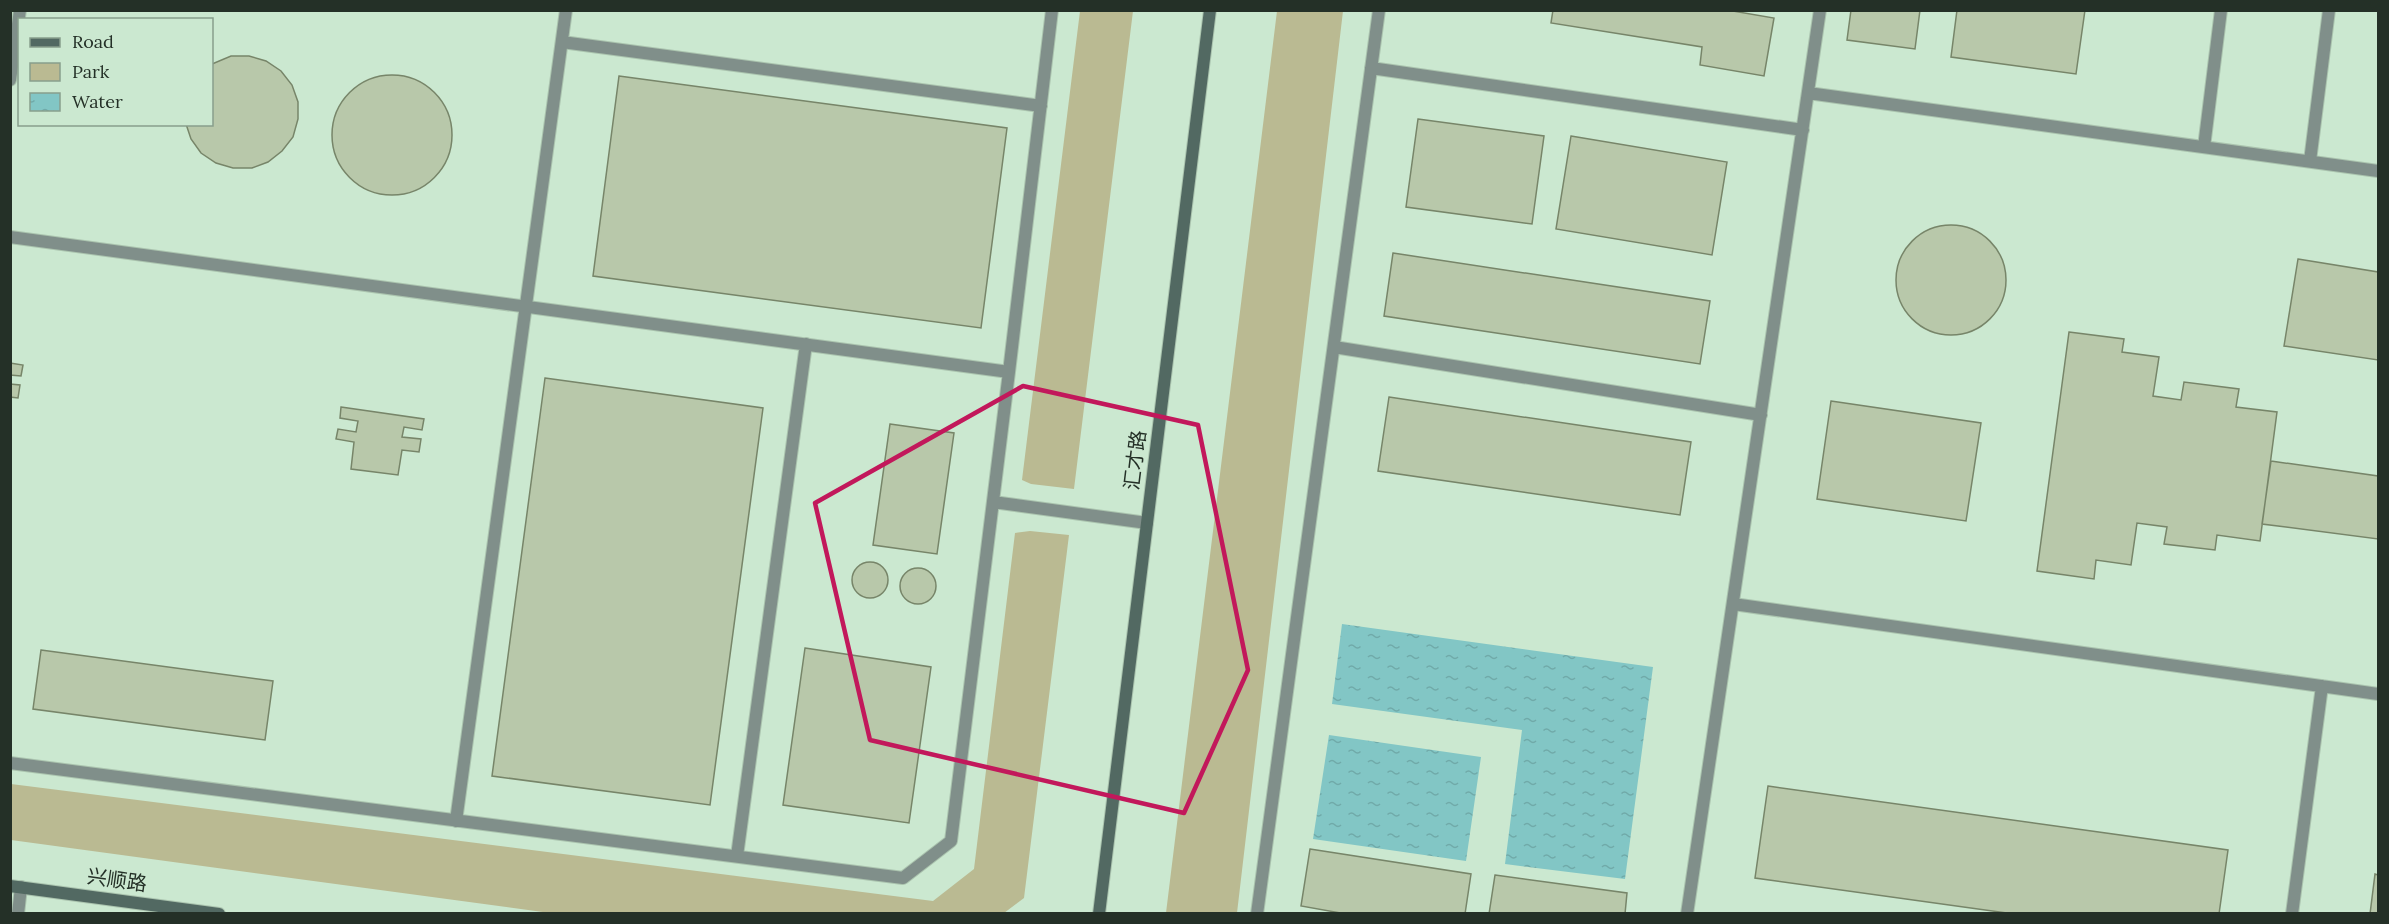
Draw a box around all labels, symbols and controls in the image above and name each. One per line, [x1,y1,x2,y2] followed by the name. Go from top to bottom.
[18,18,213,126] legend
[72,30,114,53] text: Road
[72,60,110,83] text: Park
[72,90,123,113] text: Water
[1118,429,1151,491] street label: 汇才路
[86,863,149,896] street label: 兴顺路

